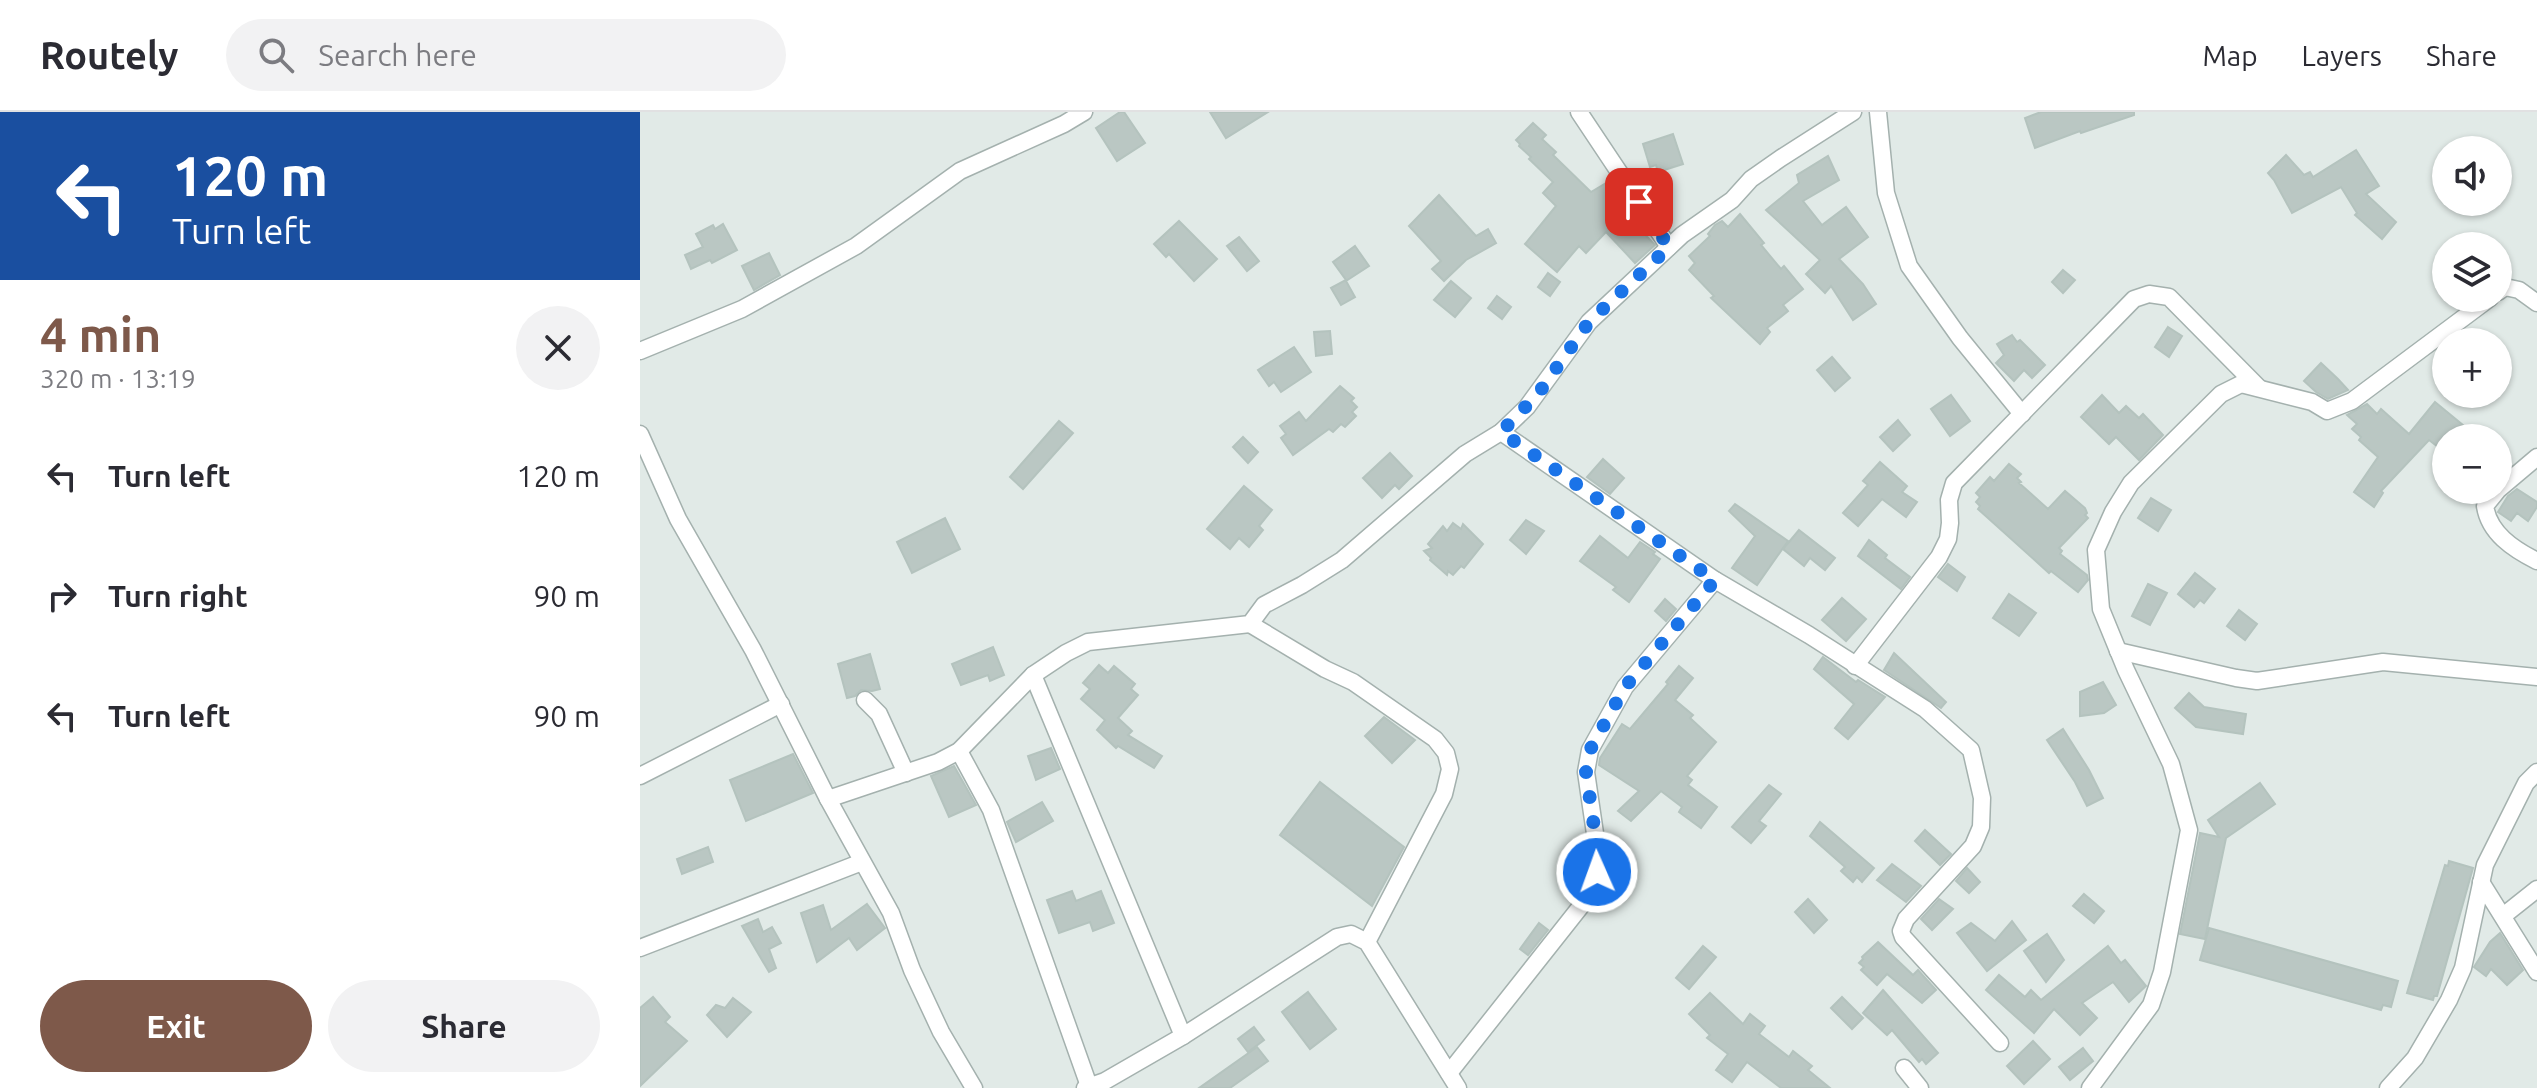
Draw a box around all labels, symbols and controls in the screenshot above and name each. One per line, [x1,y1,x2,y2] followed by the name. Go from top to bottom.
[226,19,786,91] search box
[254,33,298,77] icon: search
[40,34,178,76] text: Routely
[318,38,477,72] text: Search here
[2202,40,2258,71] text: Map
[2302,40,2382,71] text: Layers
[2426,40,2497,71] text: Share
[2432,136,2512,504] map controls
[2432,136,2512,216] button: sound
[40,144,144,248] icon: left
[172,144,328,207] text: 120 m
[1605,168,1673,236] pin
[1617,180,1661,224] icon: arrive
[172,210,311,251] text: Turn left
[2432,232,2512,312] button: layers
[516,306,600,390] button: close
[40,307,161,361] text: 4 min
[2432,328,2512,408] button: +
[40,364,196,393] text: 320 m · 13:19
[2432,424,2512,504] button: −
[40,454,84,498] icon: left
[108,459,230,493] text: Turn left
[516,459,600,493] text: 120 m
[40,574,84,618] icon: right
[108,579,248,613] text: Turn right
[533,579,600,613] text: 90 m
[40,694,84,738] icon: left
[108,699,230,733] text: Turn left
[533,699,600,733] text: 90 m
[1555,830,1639,914] position arrow
[40,980,312,1072] button: Exit
[328,980,600,1072] button: Share

